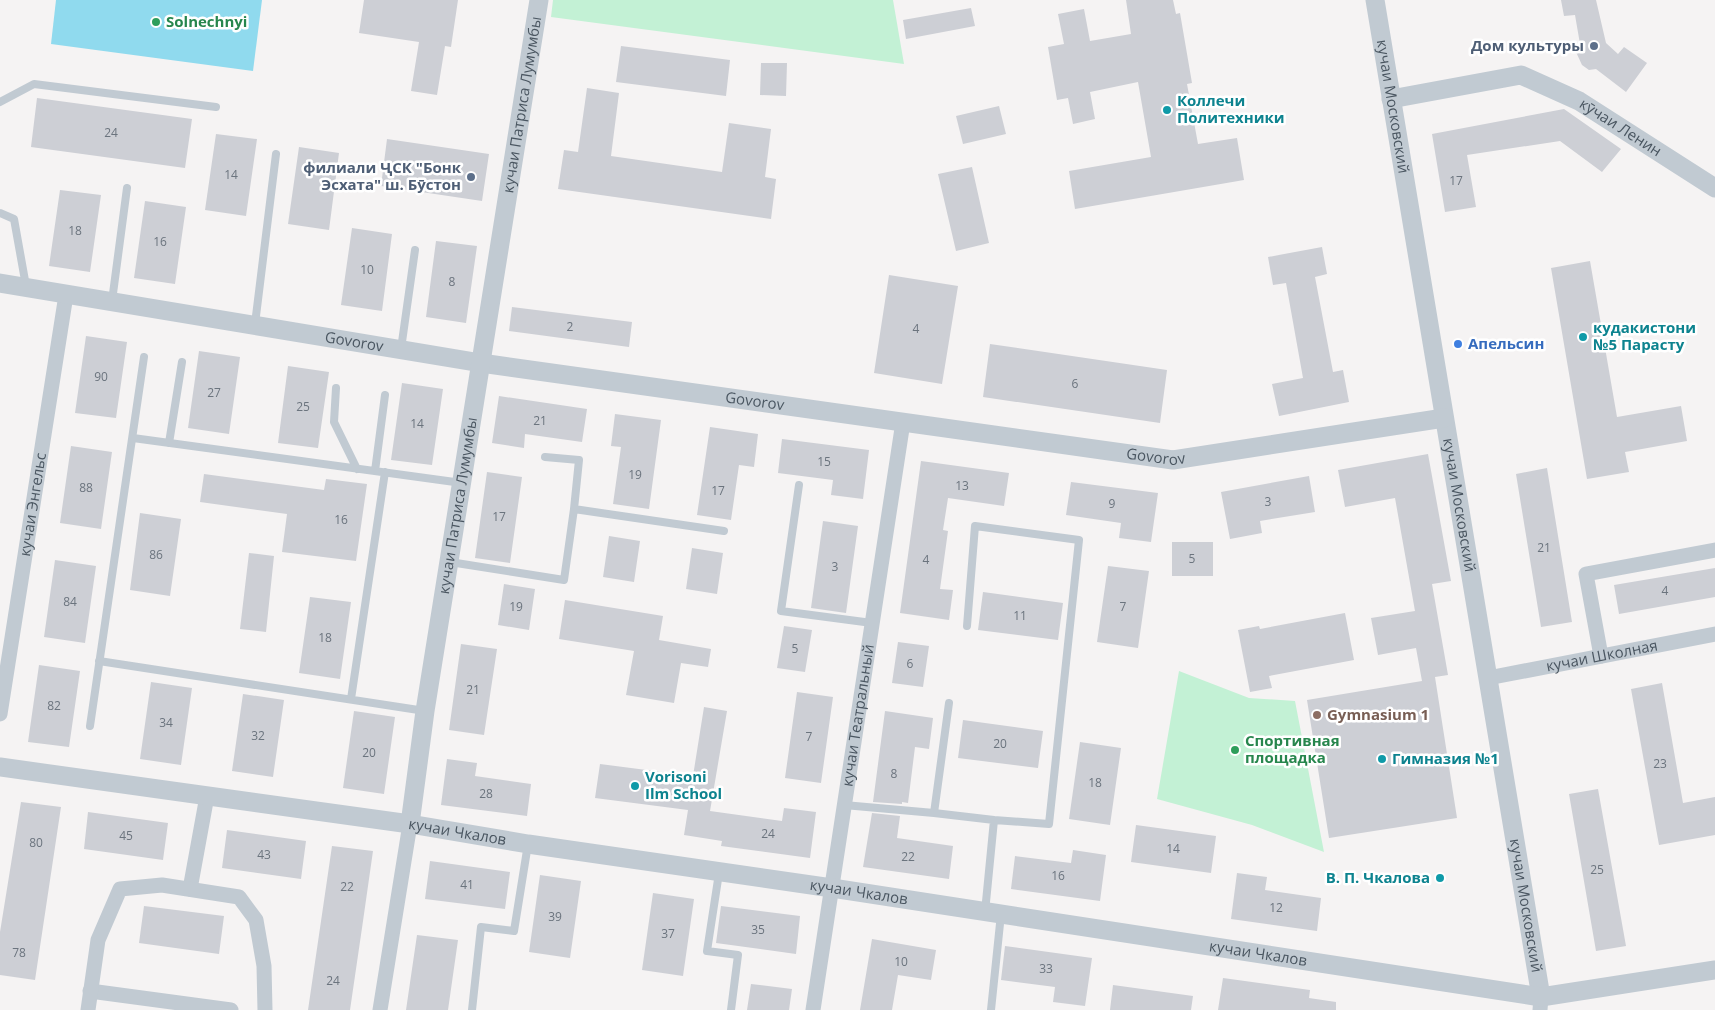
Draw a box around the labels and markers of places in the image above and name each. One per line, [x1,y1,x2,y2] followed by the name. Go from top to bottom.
[166,11,247,31] place label: Solnechnyi
[150,16,162,28] marker: Solnechnyi
[1471,35,1584,55] place label: Дом культуры
[1588,40,1600,52] marker: Дом культуры
[1177,90,1285,127] place label: Коллечи Политехники
[1161,104,1173,116] marker: Коллечи Политехники
[303,157,462,194] place label: филиали ҶСК "Бонк Эсхата" ш. Бӯстон
[465,171,477,183] marker: филиали ҶСК "Бонк Эсхата" ш. Бӯстон
[1593,317,1696,354] place label: кудакистони №5 Парасту
[1577,331,1589,343] marker: кудакистони №5 Парасту
[1468,333,1544,353] place label: Апельсин
[1452,338,1464,350] marker: Апельсин
[1327,704,1429,724] place label: Gymnasium 1
[1311,709,1323,721] marker: Gymnasium 1
[1245,730,1340,767] place label: Спортивная площадка
[1229,744,1241,756] marker: Спортивная площадка
[1392,748,1499,768] place label: Гимназия №1
[1376,753,1388,765] marker: Гимназия №1
[645,766,722,803] place label: Vorisoni Ilm School
[629,780,641,792] marker: Vorisoni Ilm School
[1326,867,1430,887] place label: В. П. Чкалова
[1434,872,1446,884] marker: В. П. Чкалова

